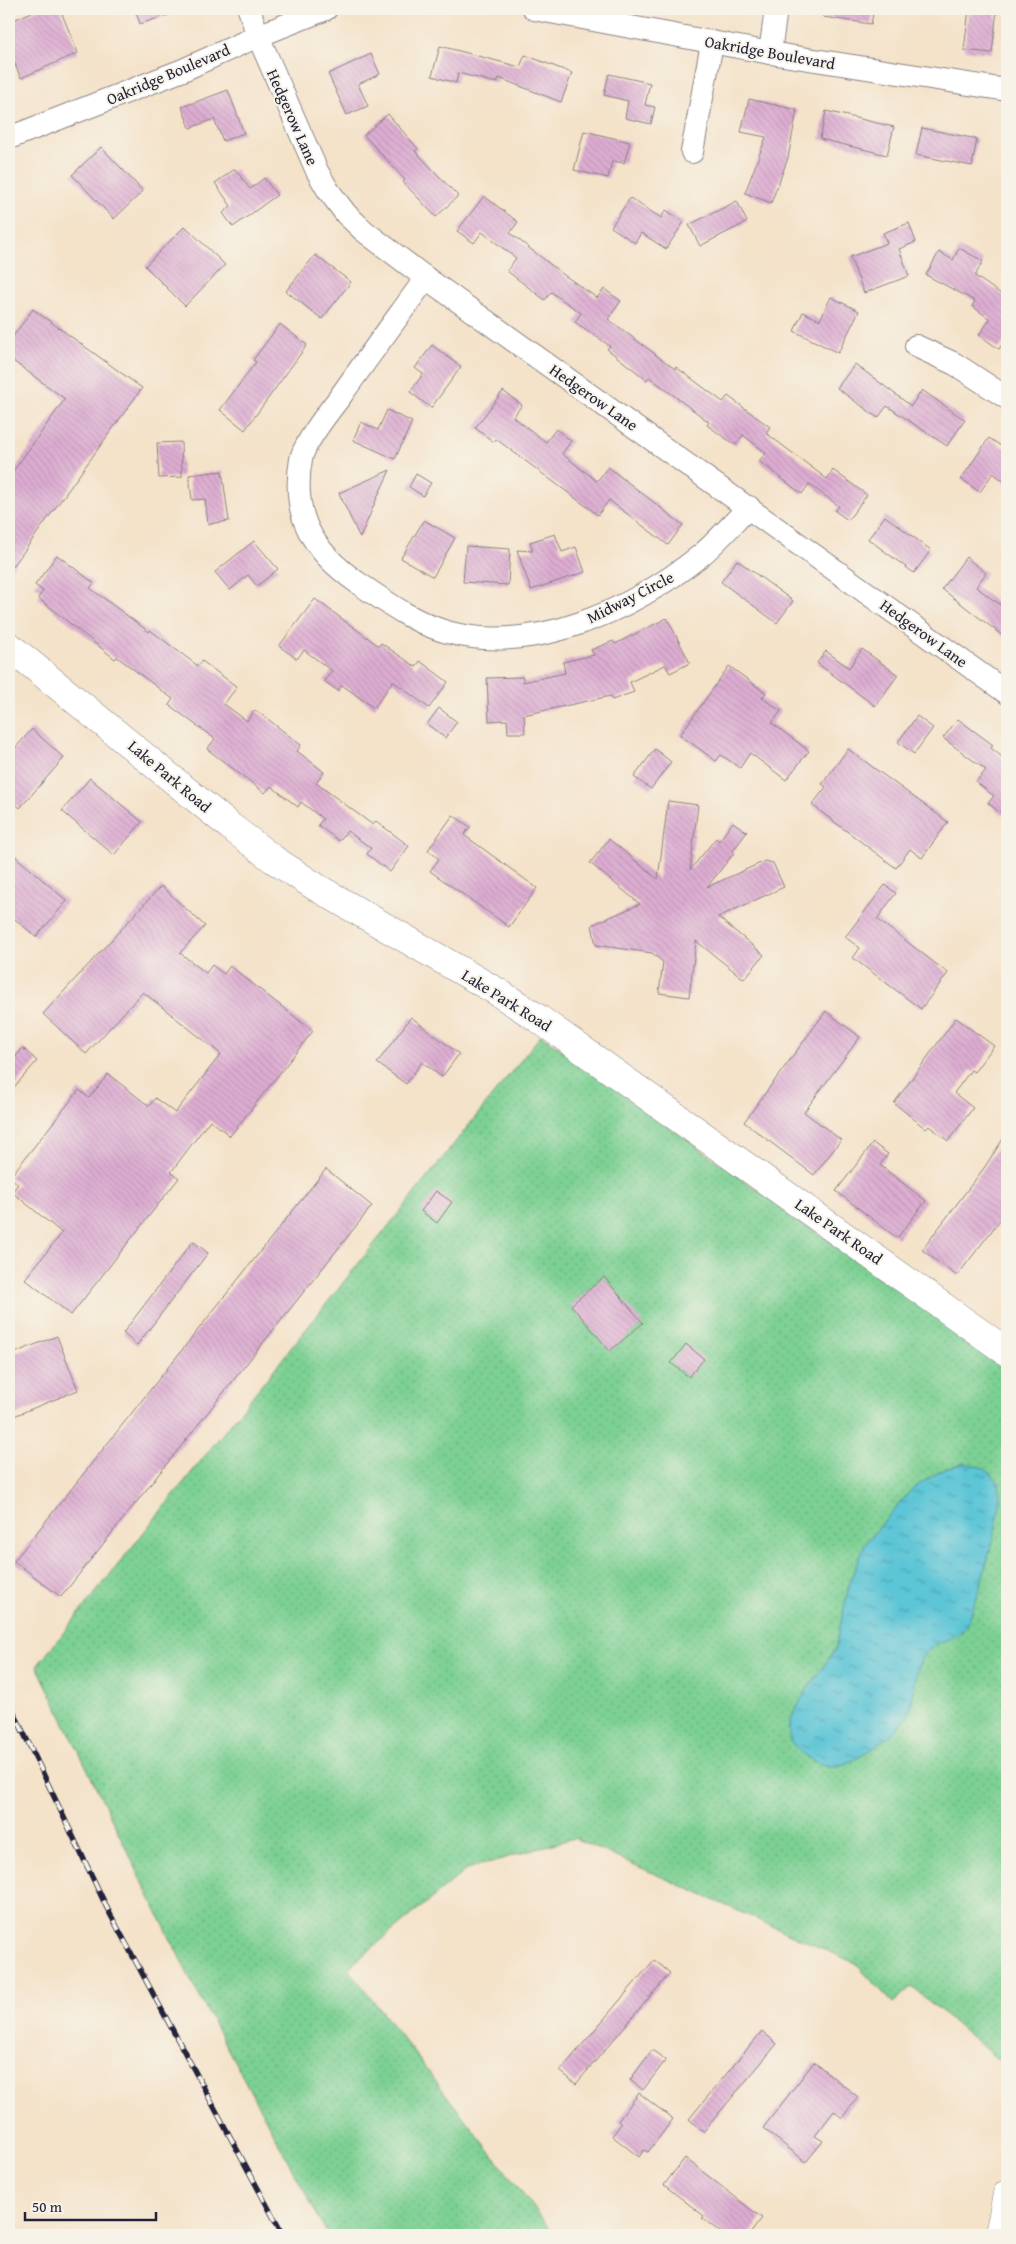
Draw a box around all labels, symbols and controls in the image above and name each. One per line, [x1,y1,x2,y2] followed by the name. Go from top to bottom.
[703,29,838,75] street label: Oakridge Boulevard
[103,37,234,111] street label: Oakridge Boulevard
[261,65,325,169] street label: Hedgerow Lane
[545,358,643,436] street label: Hedgerow Lane
[582,565,678,629] street label: Midway Circle
[875,593,973,673] street label: Hedgerow Lane
[123,734,217,818] street label: Lake Park Road
[457,963,557,1037] street label: Lake Park Road
[790,1192,888,1270] street label: Lake Park Road
[25,2189,156,2221] scale bar
[32,2196,63,2217] text: 50 m

